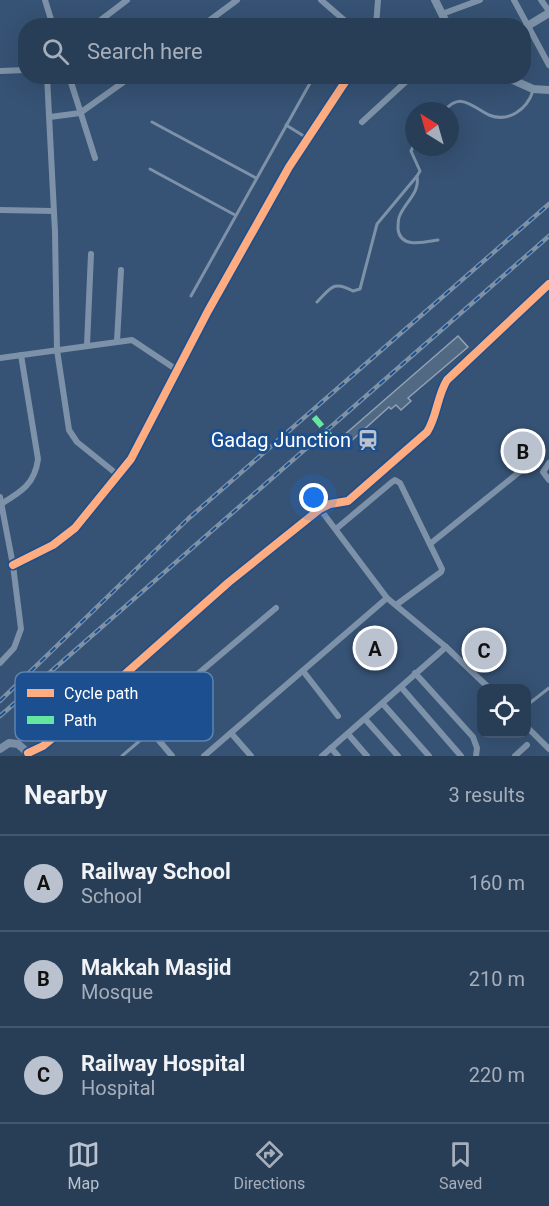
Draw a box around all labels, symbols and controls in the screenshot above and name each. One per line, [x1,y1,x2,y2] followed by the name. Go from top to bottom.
[18,18,531,84] search box
[39,35,72,68] icon: search
[87,39,203,64] text: Search here
[405,102,459,156] north arrow
[211,428,351,452] place label: Gadag Junction
[356,428,380,452] station icon: Gadag Junction
[504,428,542,474] pin: B
[299,483,328,512] your location
[356,626,394,670] pin: A
[464,628,504,672] pin: C
[15,672,213,741] legend
[64,684,138,703] text: Cycle path
[477,684,531,738] map controls
[477,684,531,738] button: locate
[64,711,97,730] text: Path
[24,780,107,810] text: Nearby
[449,783,525,807] text: 3 results
[81,859,231,884] text: Railway School
[37,871,50,895] text: A
[469,871,525,895] text: 160 m
[81,884,142,908] text: School
[81,955,231,980] text: Makkah Masjid
[37,967,50,991] text: B
[469,967,525,991] text: 210 m
[81,980,153,1004] text: Mosque
[81,1051,245,1076] text: Railway Hospital
[37,1063,50,1087] text: C
[469,1063,525,1087] text: 220 m
[81,1076,155,1100] text: Hospital
[67,1138,100,1193] tab: Map
[233,1138,305,1193] tab: Directions
[439,1138,482,1193] tab: Saved

